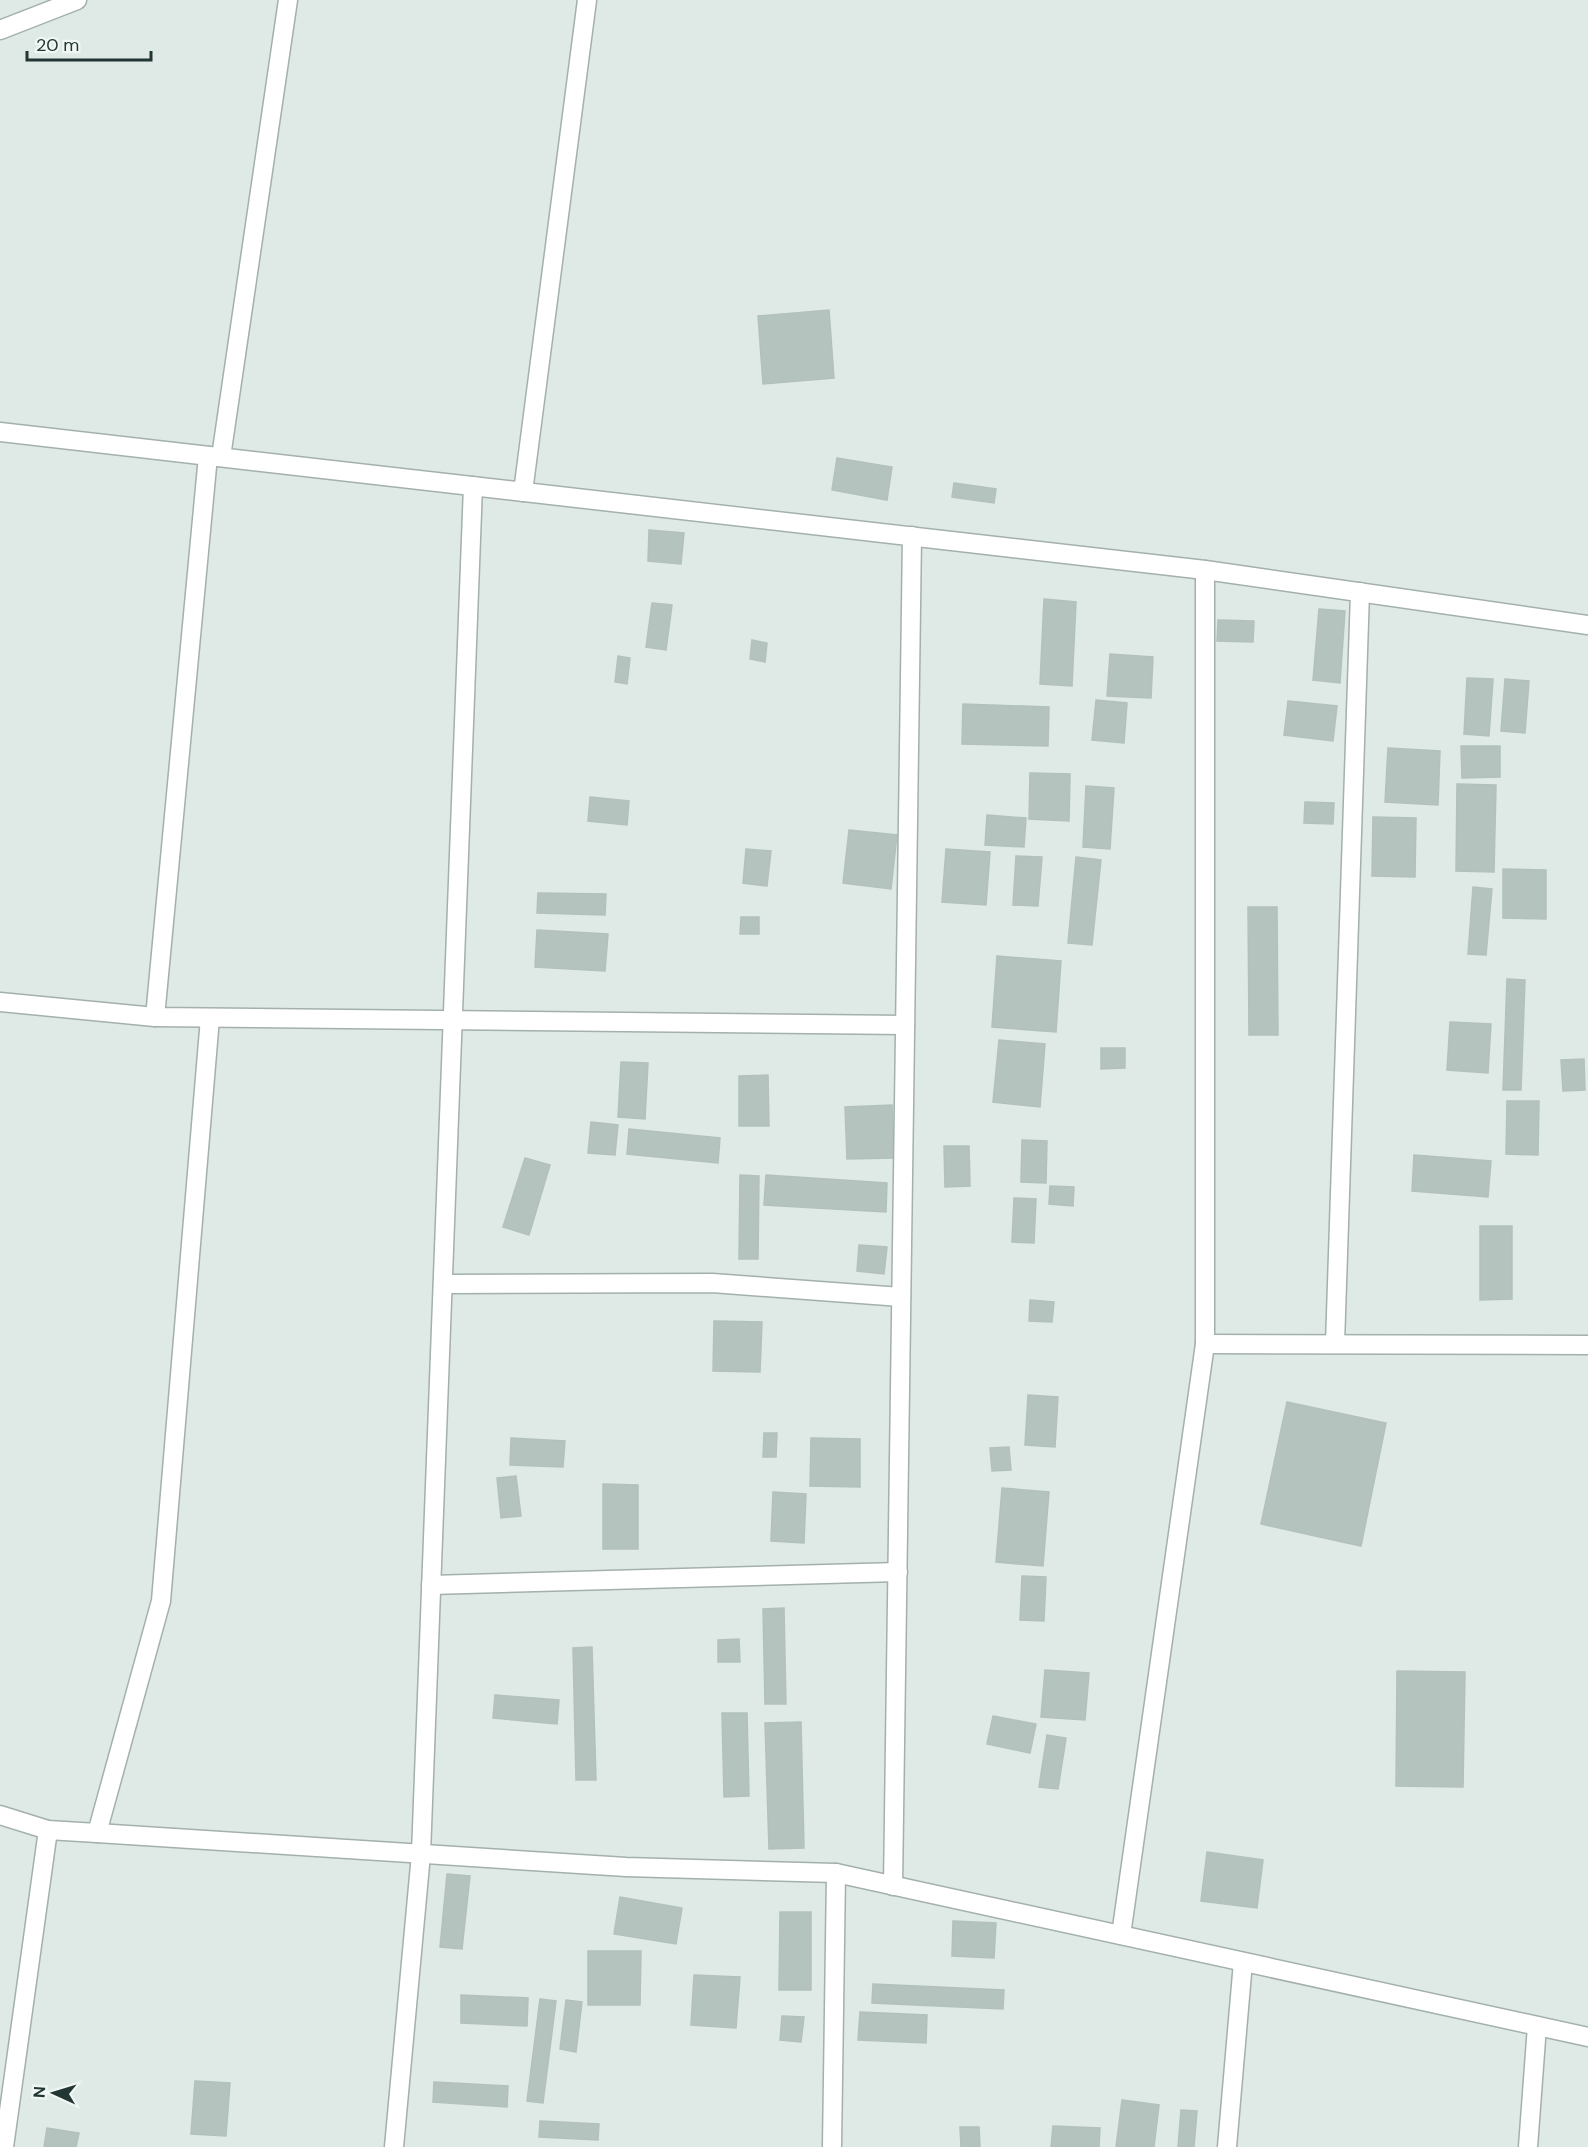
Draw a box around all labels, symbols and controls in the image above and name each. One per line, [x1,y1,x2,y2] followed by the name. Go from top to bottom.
[27,24,152,62] scale bar
[36,33,79,57] text: 20 m
[24,2063,84,2123] north arrow
[29,2085,50,2099] text: N

